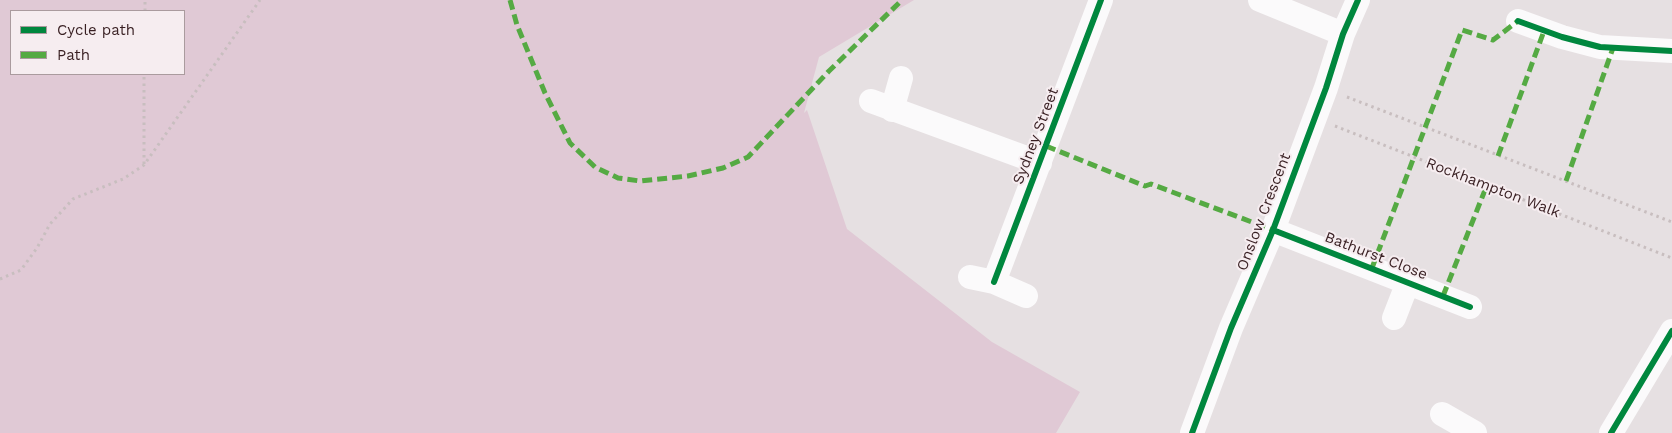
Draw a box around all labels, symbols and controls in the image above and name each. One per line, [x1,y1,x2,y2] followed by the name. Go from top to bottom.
[10,10,185,75] legend
[57,21,135,39] text: Cycle path
[57,46,90,64] text: Path
[1009,85,1063,187] street label: Sydney Street
[1233,151,1295,273] street label: Onslow Crescent
[1423,154,1563,222] street label: Rockhampton Walk
[1322,228,1430,284] street label: Bathurst Close

